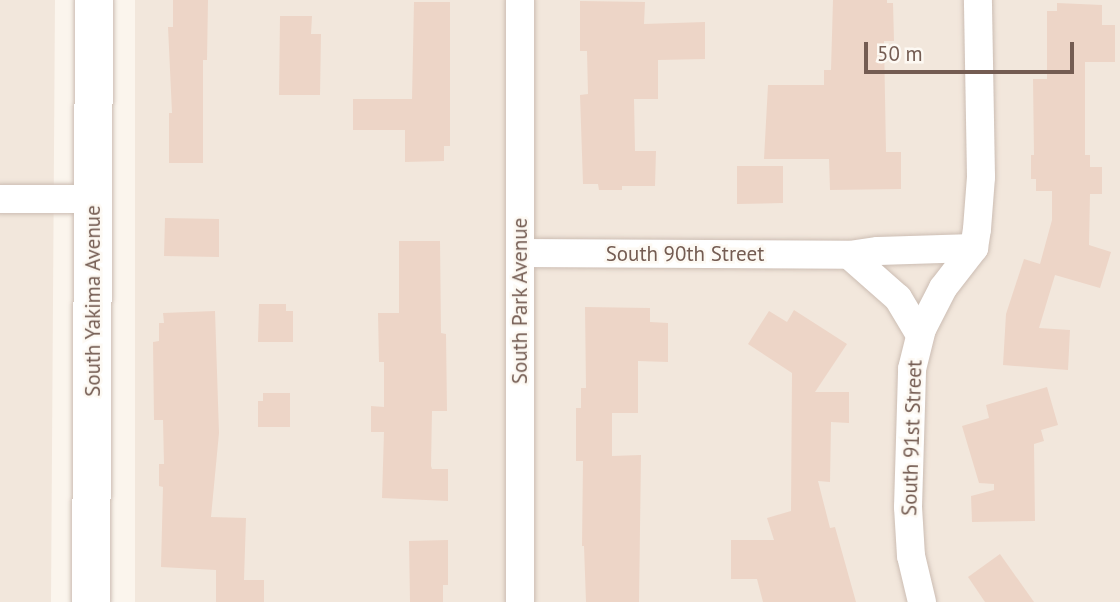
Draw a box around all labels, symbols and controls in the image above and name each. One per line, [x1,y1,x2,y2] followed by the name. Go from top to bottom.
[868,28,1078,72] scale bar
[877,40,923,67] text: 50 m
[80,205,106,397] street label: South Yakima Avenue
[507,217,533,385] street label: South Park Avenue
[606,241,764,267] street label: South 90th Street
[897,360,927,516] street label: South 91st Street

